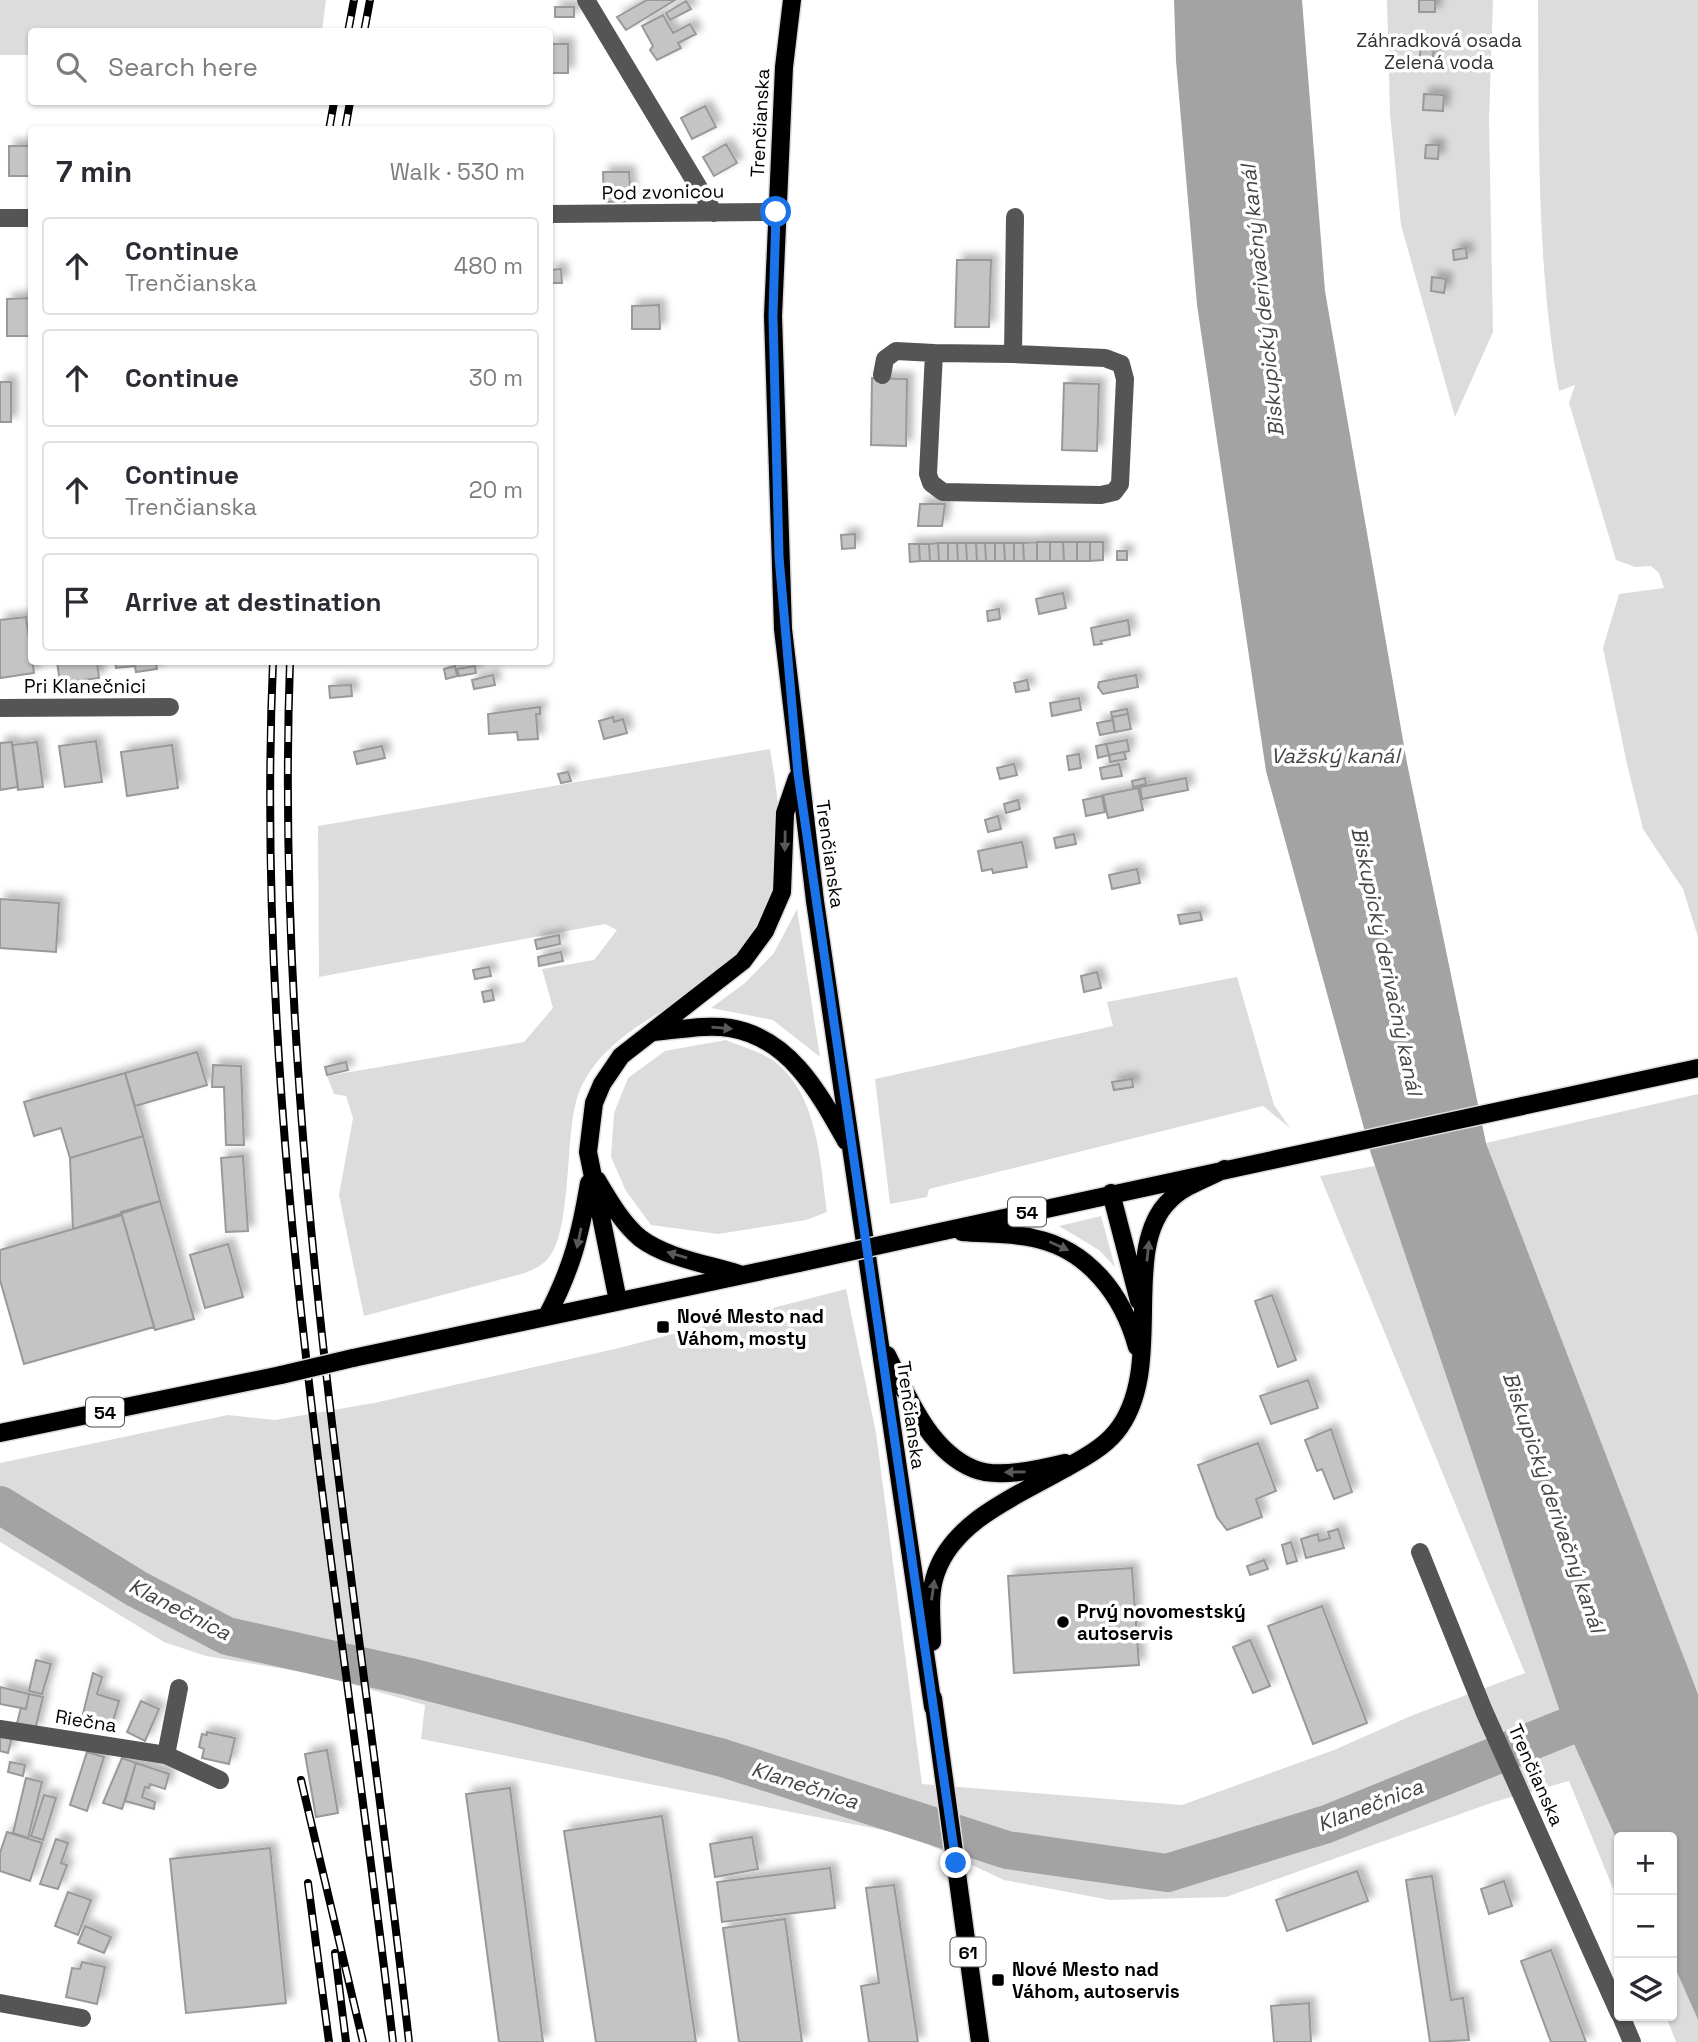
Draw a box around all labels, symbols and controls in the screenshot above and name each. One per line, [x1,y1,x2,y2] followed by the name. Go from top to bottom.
[28,28,553,105] search box
[1356,28,1522,75] park label: Záhradková osada Zelená voda
[52,48,90,86] icon: search
[108,50,258,84] text: Search here
[745,68,775,178] street label: Trenčianska
[56,152,132,191] text: 7 min
[390,157,525,187] text: Walk · 530 m
[1234,161,1290,438] water label: Biskupický derivačný kanál
[602,178,724,206] street label: Pod zvonicou
[760,196,791,227] route start
[125,234,239,268] text: Continue
[58,247,96,285] icon: ahead
[454,251,523,281] text: 480 m
[125,268,257,298] text: Trenčianska
[58,359,96,397] icon: ahead
[125,361,239,395] text: Continue
[469,363,523,393] text: 30 m
[125,458,239,492] text: Continue
[58,471,96,509] icon: ahead
[469,475,523,505] text: 20 m
[125,492,257,522] text: Trenčianska
[58,583,96,621] icon: arrive
[125,585,382,619] text: Arrive at destination
[24,674,146,699] street label: Pri Klanečnici
[1270,742,1402,769] water label: Važský kanál
[810,798,850,910] street label: Trenčianska
[1345,824,1429,1100] water label: Biskupický derivačný kanál
[779,830,791,852] one-way arrow
[711,1023,733,1034] one-way arrow
[1008,1198,1046,1226] road number: 54
[574,1227,585,1249] one-way arrow
[1049,1240,1069,1252] one-way arrow
[1142,1240,1153,1262] one-way arrow
[666,1249,687,1259] one-way arrow
[677,1304,824,1351] place label: Nové Mesto nad Váhom, mosty
[655,1319,671,1335] marker: Nové Mesto nad Váhom, mosty
[891,1359,931,1471] street label: Trenčianska
[1497,1368,1612,1638] water label: Biskupický derivačný kanál
[86,1398,124,1427] road number: 54
[1004,1466,1026,1477] one-way arrow
[125,1572,236,1647] water label: Klanečnica
[928,1579,939,1601] one-way arrow
[1077,1599,1246,1646] place label: Prvý novomestský autoservis
[1055,1614,1071,1630] marker: Prvý novomestský autoservis
[54,1704,119,1738] street label: Riečna
[1502,1720,1570,1830] street label: Trenčianska
[748,1755,863,1815] water label: Klanečnica
[1314,1772,1427,1837] water label: Klanečnica
[1614,1832,1677,2021] map controls
[1614,1832,1677,1895] button: +
[940,1847,971,1878] route end
[1614,1895,1677,1958] button: −
[950,1938,986,1966] road number: 61
[1012,1957,1180,2004] place label: Nové Mesto nad Váhom, autoservis
[1614,1958,1677,2021] button: layers
[990,1972,1006,1988] marker: Nové Mesto nad Váhom, autoservis

